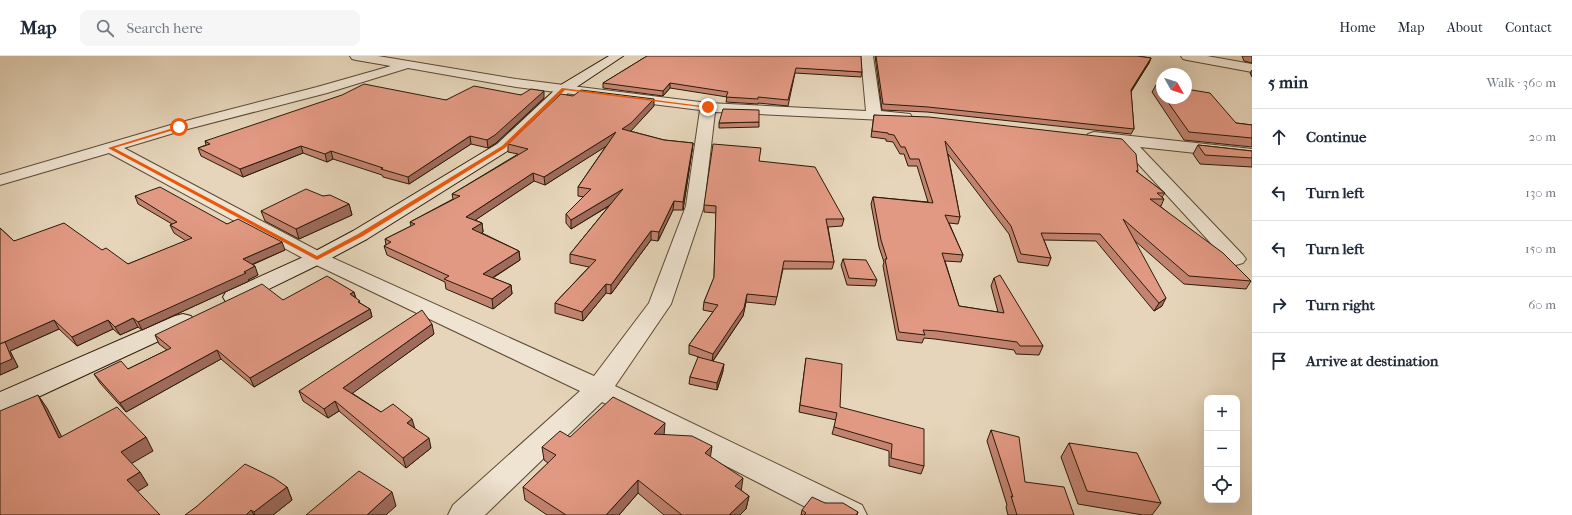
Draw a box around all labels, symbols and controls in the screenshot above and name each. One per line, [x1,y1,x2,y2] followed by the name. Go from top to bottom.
[80,10,360,46] search box
[20,17,56,39] text: Map
[94,17,116,39] icon: search
[126,19,203,37] text: Search here
[1339,19,1376,36] text: Home
[1398,19,1425,36] text: Map
[1447,19,1483,36] text: About
[1505,19,1552,36] text: Contact
[1156,68,1192,104] north arrow
[1268,72,1308,92] text: 5 min
[1486,75,1556,90] text: Walk · 360 m
[699,98,717,116] route end
[170,118,188,136] route start
[1268,126,1290,148] icon: ahead
[1306,128,1366,146] text: Continue
[1529,129,1556,144] text: 20 m
[1268,182,1290,204] icon: left
[1306,184,1364,202] text: Turn left
[1525,185,1556,200] text: 130 m
[1268,238,1290,260] icon: left
[1306,240,1364,258] text: Turn left
[1525,241,1556,256] text: 150 m
[1268,294,1290,316] icon: right
[1306,296,1375,314] text: Turn right
[1528,297,1556,312] text: 60 m
[1268,350,1290,372] icon: arrive
[1306,352,1438,370] text: Arrive at destination
[1204,395,1240,503] map controls
[1204,395,1240,431] button: +
[1204,431,1240,467] button: −
[1204,467,1240,503] button: locate

